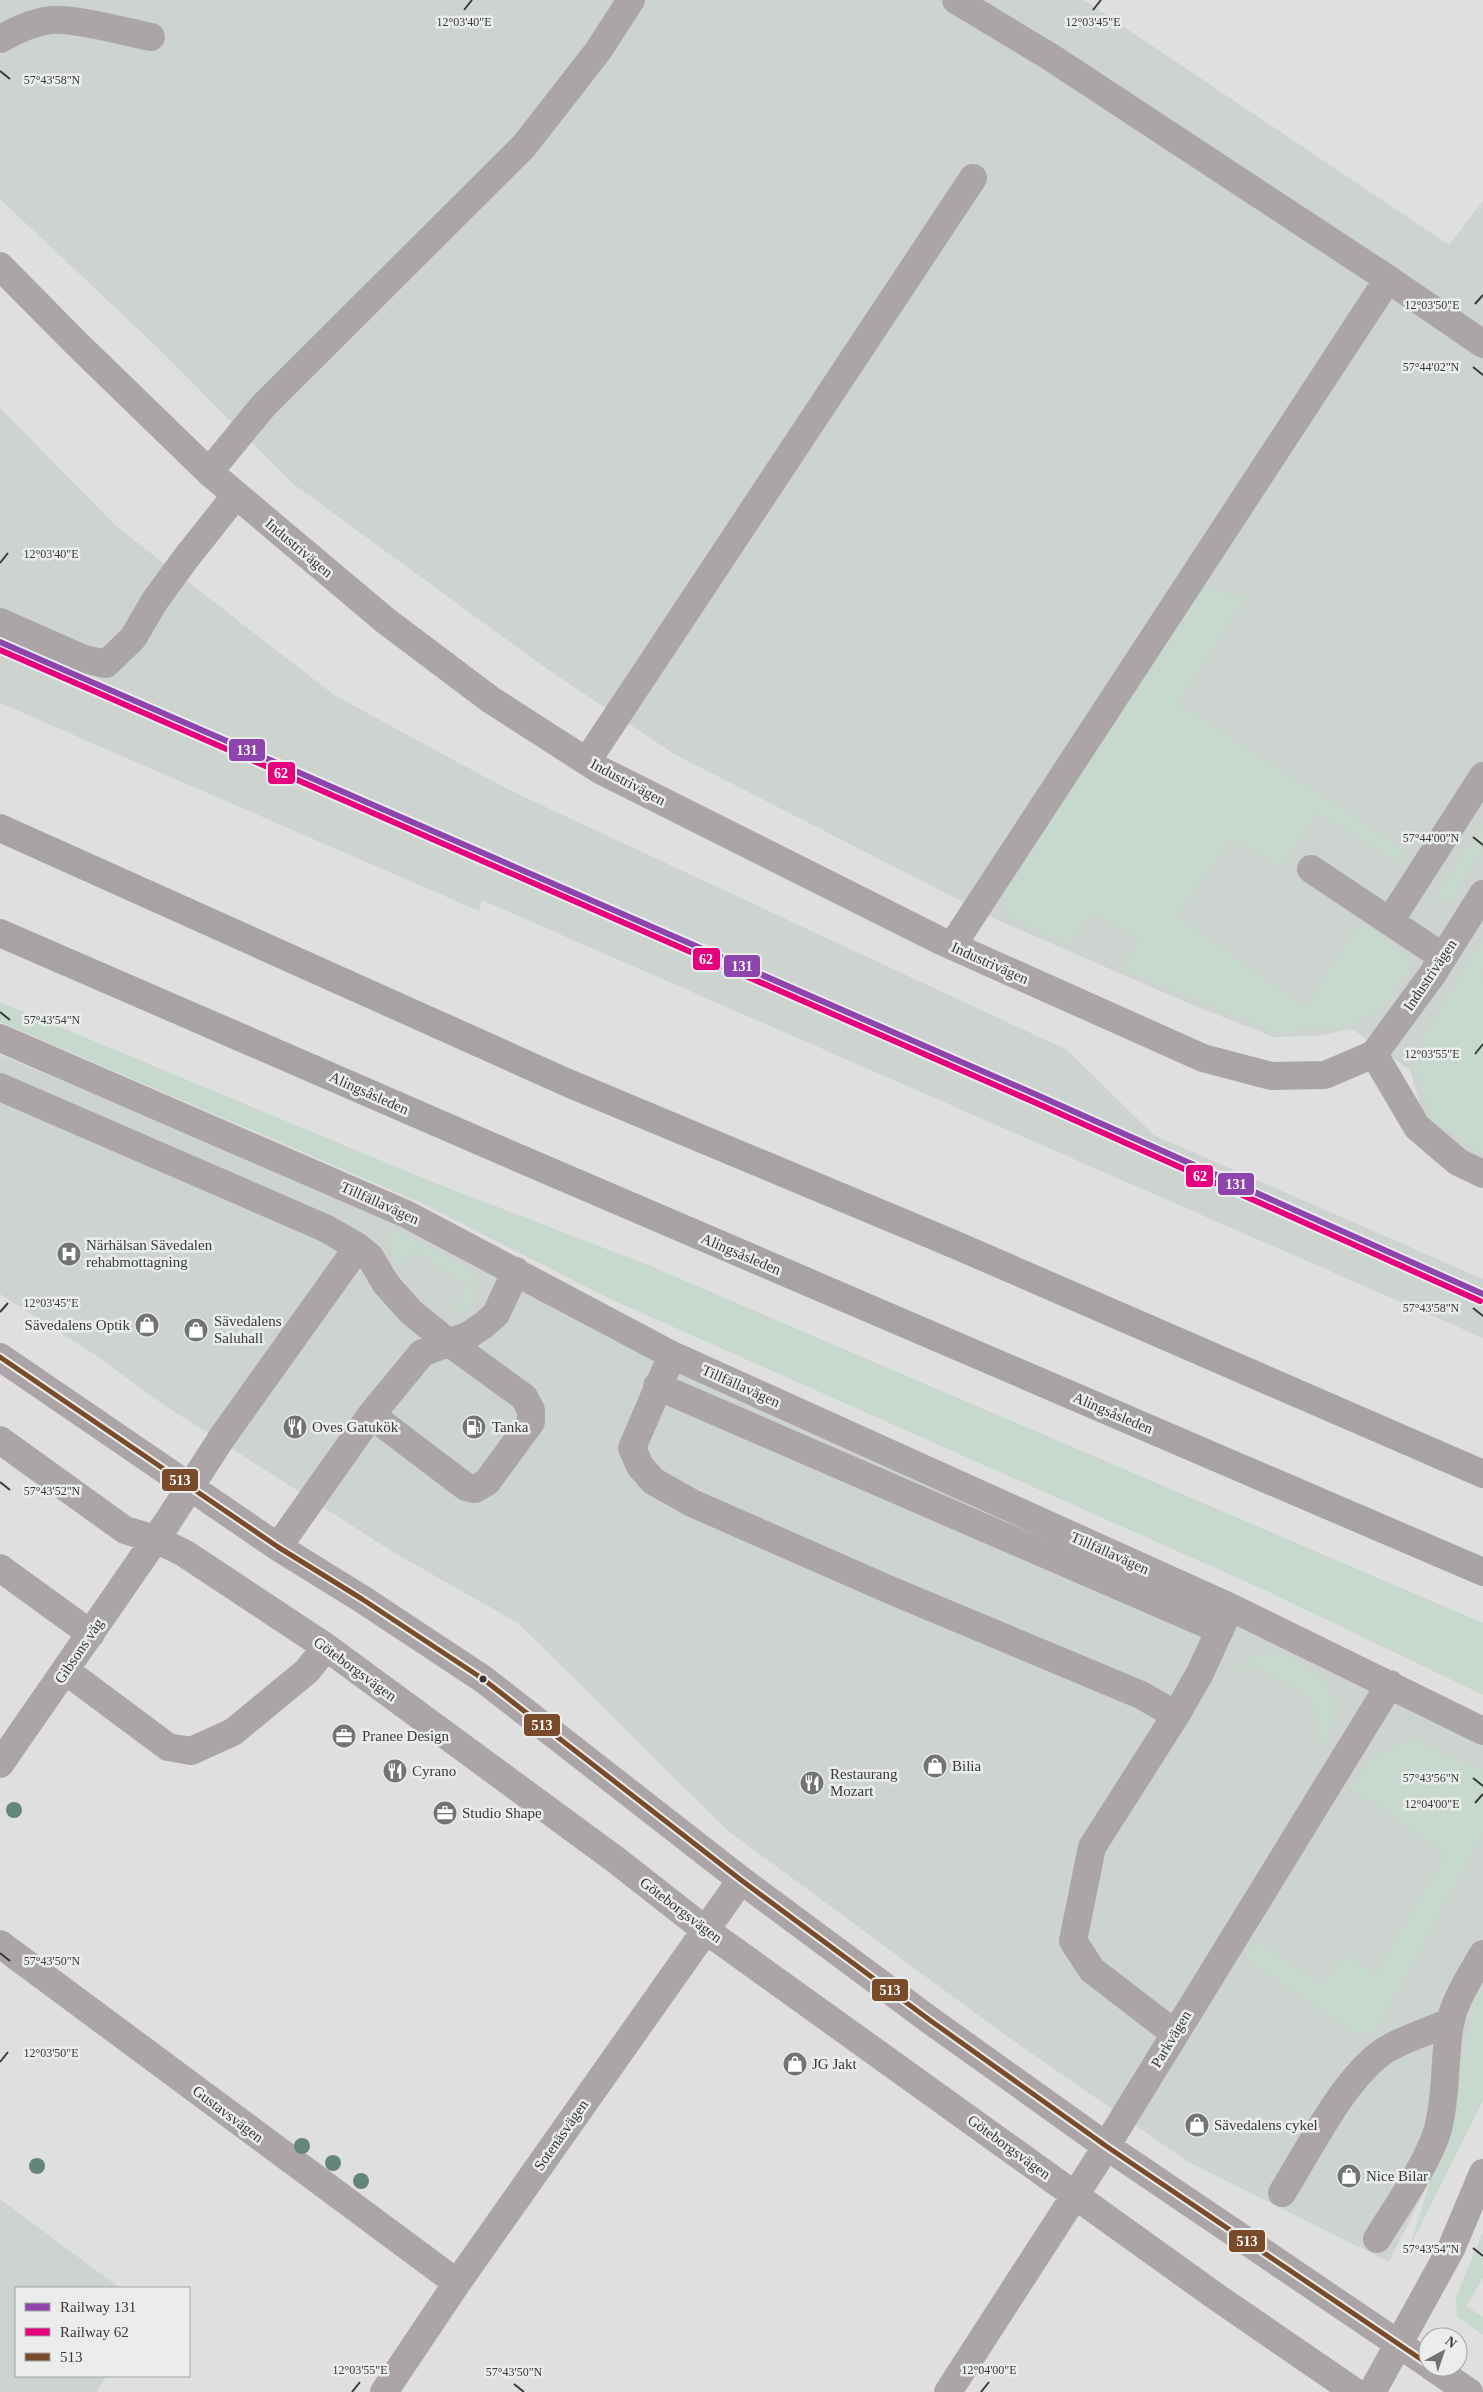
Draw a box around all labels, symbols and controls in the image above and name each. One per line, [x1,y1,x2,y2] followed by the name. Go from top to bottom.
[436,15,492,29] text: 12°03'40"E
[1065,15,1121,29] text: 12°03'45"E
[24,73,81,87] text: 57°43'58"N
[1404,298,1460,312] text: 12°03'50"E
[1403,360,1460,374] text: 57°44'02"N
[262,515,336,581] street label: Industrivägen
[23,547,79,561] text: 12°03'40"E
[228,738,266,762] line badge: 131
[237,743,258,758] text: 131
[588,756,669,809] street label: Industrivägen
[267,761,296,785] line badge: 62
[274,766,288,781] text: 62
[1403,831,1460,845] text: 57°44'00"N
[1400,936,1460,1014] street label: Industrivägen
[949,939,1031,987] street label: Industrivägen
[692,947,721,971] line badge: 62
[699,952,713,967] text: 62
[723,954,761,978] line badge: 131
[732,959,753,974] text: 131
[24,1013,81,1027] text: 57°43'54"N
[1404,1047,1460,1061] text: 12°03'55"E
[327,1068,412,1118] street label: Alingsåsleden
[1185,1164,1214,1188] line badge: 62
[1193,1169,1207,1184] text: 62
[1217,1172,1255,1196] line badge: 131
[1226,1177,1247,1192] text: 131
[339,1179,422,1228] street label: Tillfällavägen
[699,1230,784,1278] street label: Alingsåsleden
[86,1237,213,1270] place label: Närhälsan Sävedalen rehabmottagning
[56,1241,82,1267] hospital icon: Närhälsan Sävedalen rehabmottagning
[23,1296,79,1310] text: 12°03'45"E
[1403,1301,1460,1315] text: 57°43'58"N
[134,1312,160,1338] shop icon: Sävedalens Optik
[214,1313,282,1346] place label: Sävedalens Saluhall
[25,1317,130,1333] place label: Sävedalens Optik
[183,1317,209,1343] shop icon: Sävedalens Saluhall
[700,1362,783,1411] street label: Tillfällavägen
[1071,1389,1156,1437] street label: Alingsåsleden
[282,1414,308,1440] restaurant icon: Oves Gatukök
[461,1414,487,1440] fuel station icon: Tanka
[312,1419,399,1435] place label: Oves Gatukök
[492,1419,529,1435] place label: Tanka
[161,1468,199,1492] line badge: 513
[170,1473,191,1488] text: 513
[24,1484,81,1498] text: 57°43'52"N
[1069,1529,1152,1578] street label: Tillfällavägen
[52,1615,107,1686] street label: Gibsons väg
[311,1634,400,1705] street label: Göteborgsvägen
[478,1674,488,1684] unlabelled marker
[523,1713,561,1737] line badge: 513
[532,1718,553,1733] text: 513
[331,1723,357,1749] office icon: Pranee Design
[362,1728,450,1744] place label: Pranee Design
[922,1753,948,1779] shop icon: Bilia
[382,1758,408,1784] restaurant icon: Cyrano
[952,1758,982,1774] place label: Bilia
[412,1763,456,1779] place label: Cyrano
[830,1766,898,1799] place label: Restaurang Mozart
[799,1770,825,1796] restaurant icon: Restaurang Mozart
[1403,1771,1460,1785] text: 57°43'56"N
[1404,1797,1460,1811] text: 12°04'00"E
[432,1800,458,1826] office icon: Studio Shape
[462,1805,542,1821] place label: Studio Shape
[637,1874,725,1946] street label: Göteborgsvägen
[24,1954,81,1968] text: 57°43'50"N
[871,1978,909,2002] line badge: 513
[880,1983,901,1998] text: 513
[1148,2007,1194,2070] street label: Parkvägen
[23,2046,79,2060] text: 12°03'50"E
[782,2051,808,2077] shop icon: JG Jakt
[812,2056,857,2072] place label: JG Jakt
[190,2082,267,2146] street label: Gustavsvägen
[531,2096,591,2173] street label: Sotenäsvägen
[965,2112,1054,2183] street label: Göteborgsvägen
[1184,2112,1210,2138] shop icon: Sävedalens cykel
[1214,2117,1318,2133] place label: Sävedalens cykel
[1336,2163,1362,2189] shop icon: Nice Bilar
[1366,2168,1428,2184] place label: Nice Bilar
[1228,2229,1266,2253] line badge: 513
[1237,2234,1258,2249] text: 513
[1403,2242,1460,2256] text: 57°43'54"N
[15,2287,190,2377] legend
[60,2299,136,2315] text: Railway 131
[60,2324,129,2340] text: Railway 62
[1418,2327,1468,2377] north arrow
[1442,2333,1460,2351] text: N
[60,2349,83,2365] text: 513
[332,2363,388,2377] text: 12°03'55"E
[961,2363,1017,2377] text: 12°04'00"E
[486,2365,543,2379] text: 57°43'50"N

